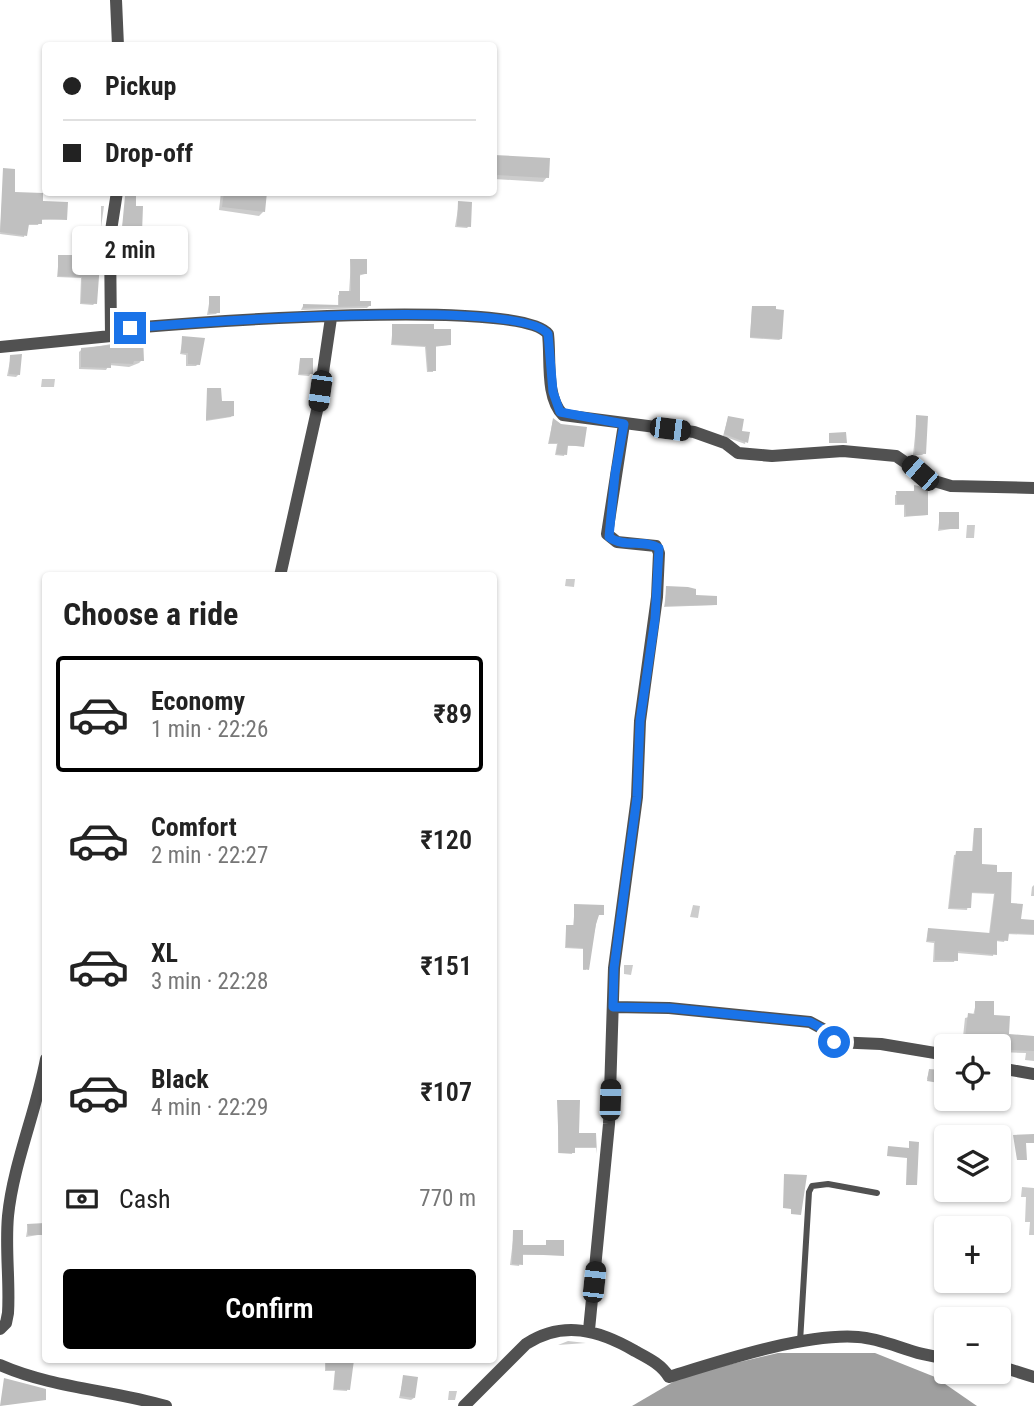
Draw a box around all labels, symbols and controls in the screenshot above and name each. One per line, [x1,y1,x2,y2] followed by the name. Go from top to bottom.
[105,71,176,101] text: Pickup
[105,138,193,168] text: Drop-off
[72,226,188,276] callout: 2 min
[105,237,155,264] text: 2 min
[114,312,146,344] route end
[307,369,334,413] car
[648,416,693,442] car
[898,451,943,495] car
[63,595,238,633] text: Choose a ride
[67,683,130,746] icon: car
[151,686,245,716] text: Economy
[434,699,472,729] text: ₹89
[151,716,268,743] text: 1 min · 22:26
[67,809,130,872] icon: car
[151,812,237,842] text: Comfort
[421,825,472,855] text: ₹120
[151,842,268,869] text: 2 min · 22:27
[67,935,130,998] icon: car
[151,938,178,968] text: XL
[421,951,472,981] text: ₹151
[151,968,268,995] text: 3 min · 22:28
[818,1026,850,1058] route start
[934,1034,1011,1384] map controls
[934,1034,1011,1111] button: locate
[67,1061,130,1124] icon: car
[151,1064,209,1094] text: Black
[421,1077,472,1107] text: ₹107
[599,1079,622,1121] car
[151,1094,268,1121] text: 4 min · 22:29
[934,1125,1011,1202] button: layers
[63,1180,101,1218] icon: cash
[119,1184,171,1214] text: Cash
[419,1185,476,1212] text: 770 m
[934,1216,1011,1293] button: +
[582,1260,607,1304] car
[63,1269,476,1349] button: Confirm
[934,1307,1011,1384] button: −

